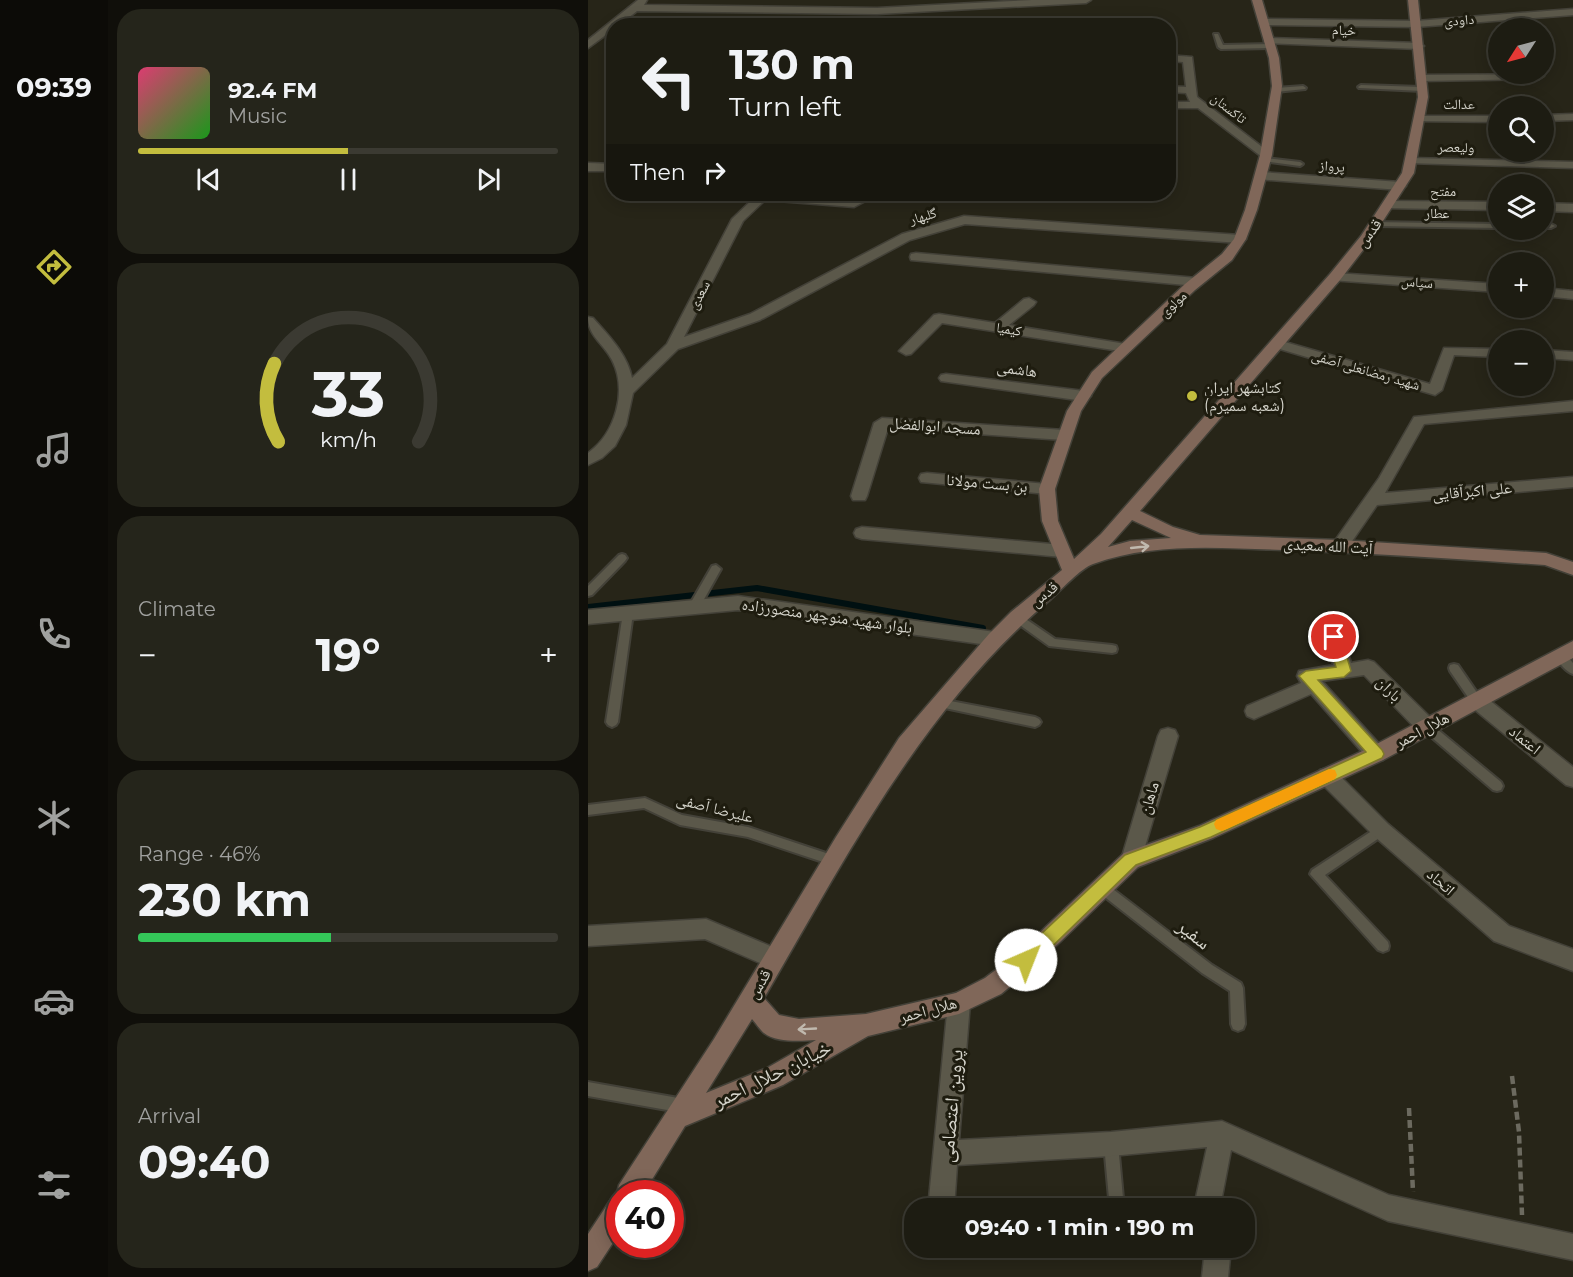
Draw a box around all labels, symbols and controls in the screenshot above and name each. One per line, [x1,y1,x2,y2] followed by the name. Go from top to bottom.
[1443,10,1475,30] street label: داودی
[1488,18,1554,84] north arrow
[1488,18,1554,396] map controls
[1331,21,1357,40] street label: خیام
[729,38,855,90] text: 130 m
[630,42,708,120] icon: left
[16,71,92,104] text: 09:39
[228,77,317,104] text: 92.4 FM
[1208,89,1251,128] street label: تاکستان
[729,90,842,123] text: Turn left
[1443,95,1475,113] street label: عدالت
[1488,96,1554,162] button: search
[228,104,287,128] text: Music
[1436,138,1475,156] street label: ولیعصر
[698,156,731,189] icon: right
[1318,156,1346,176] street label: پرواز
[630,159,686,186] text: Then
[192,163,225,196] icon: previous
[332,163,365,196] icon: pause
[472,163,505,196] icon: next
[1488,174,1554,240] button: layers
[1430,182,1456,201] street label: مفتح
[906,203,939,229] street label: گلبهار
[1423,204,1450,222] street label: عطار
[1352,215,1386,252] street label: قدس
[33,246,75,288] icon: directions
[1488,252,1554,318] button: +
[1400,272,1434,292] street label: سپاس
[684,277,714,313] street label: سعدی
[1155,287,1191,321] street label: مولوی
[995,318,1023,340] street label: کیمیا
[1488,330,1554,396] button: −
[1310,346,1422,394] street label: شهید رمضانعلی آصفی
[310,356,385,432] text: 33
[996,357,1038,382] street label: هاشمی
[1204,378,1285,416] place label: کتابشهر ایران (شعبه سمیرم)
[1185,389,1199,403] marker: کتابشهر ایران (شعبه سمیرم)
[889,413,981,440] street label: مسجد ابوالفضل
[319,426,377,452] text: km/h
[33,429,75,471] icon: music
[945,470,1029,497] street label: بن بست مولانا
[1431,478,1513,505] street label: علی اکبرآقایی
[1283,534,1374,559] street label: آیت الله سعیدی
[1129,541,1149,552] one-way arrow
[1026,577,1062,612] street label: قدس
[741,595,913,637] street label: بلوار شهید منوچهر منصورزاده
[138,597,216,621] text: Climate
[1308,611,1359,662] pin
[33,613,75,655] icon: phone
[1317,620,1350,653] icon: arrive
[315,627,381,682] text: 19°
[138,635,157,675] text: −
[539,635,558,675] text: +
[1372,672,1406,706] street label: باران
[1391,708,1453,754] street label: هلال احمر
[1505,722,1545,758] street label: اعتماد
[1135,779,1164,817] street label: ماهان
[674,789,755,828] street label: علیرضا آصفی
[33,797,75,839] icon: climate
[138,842,261,866] text: Range · 46%
[1423,865,1459,899] street label: اتحاد
[138,872,311,927] text: 230 km
[1172,913,1216,955] street label: سفیر
[994,928,1058,992] position arrow
[743,966,776,1002] street label: قدس
[33,980,75,1022] icon: car
[896,993,959,1028] street label: هلال احمر
[798,1024,818,1035] one-way arrow
[708,1035,835,1113] street label: خیابان حلال احمر
[934,1048,968,1164] street label: پروین اعتصامی
[138,1104,201,1128] text: Arrival
[138,1134,271,1189] text: 09:40
[33,1164,75,1206] icon: filters
[606,1180,684,1258] speed limit sign: 40
[965,1214,1194,1241] text: 09:40 · 1 min · 190 m

